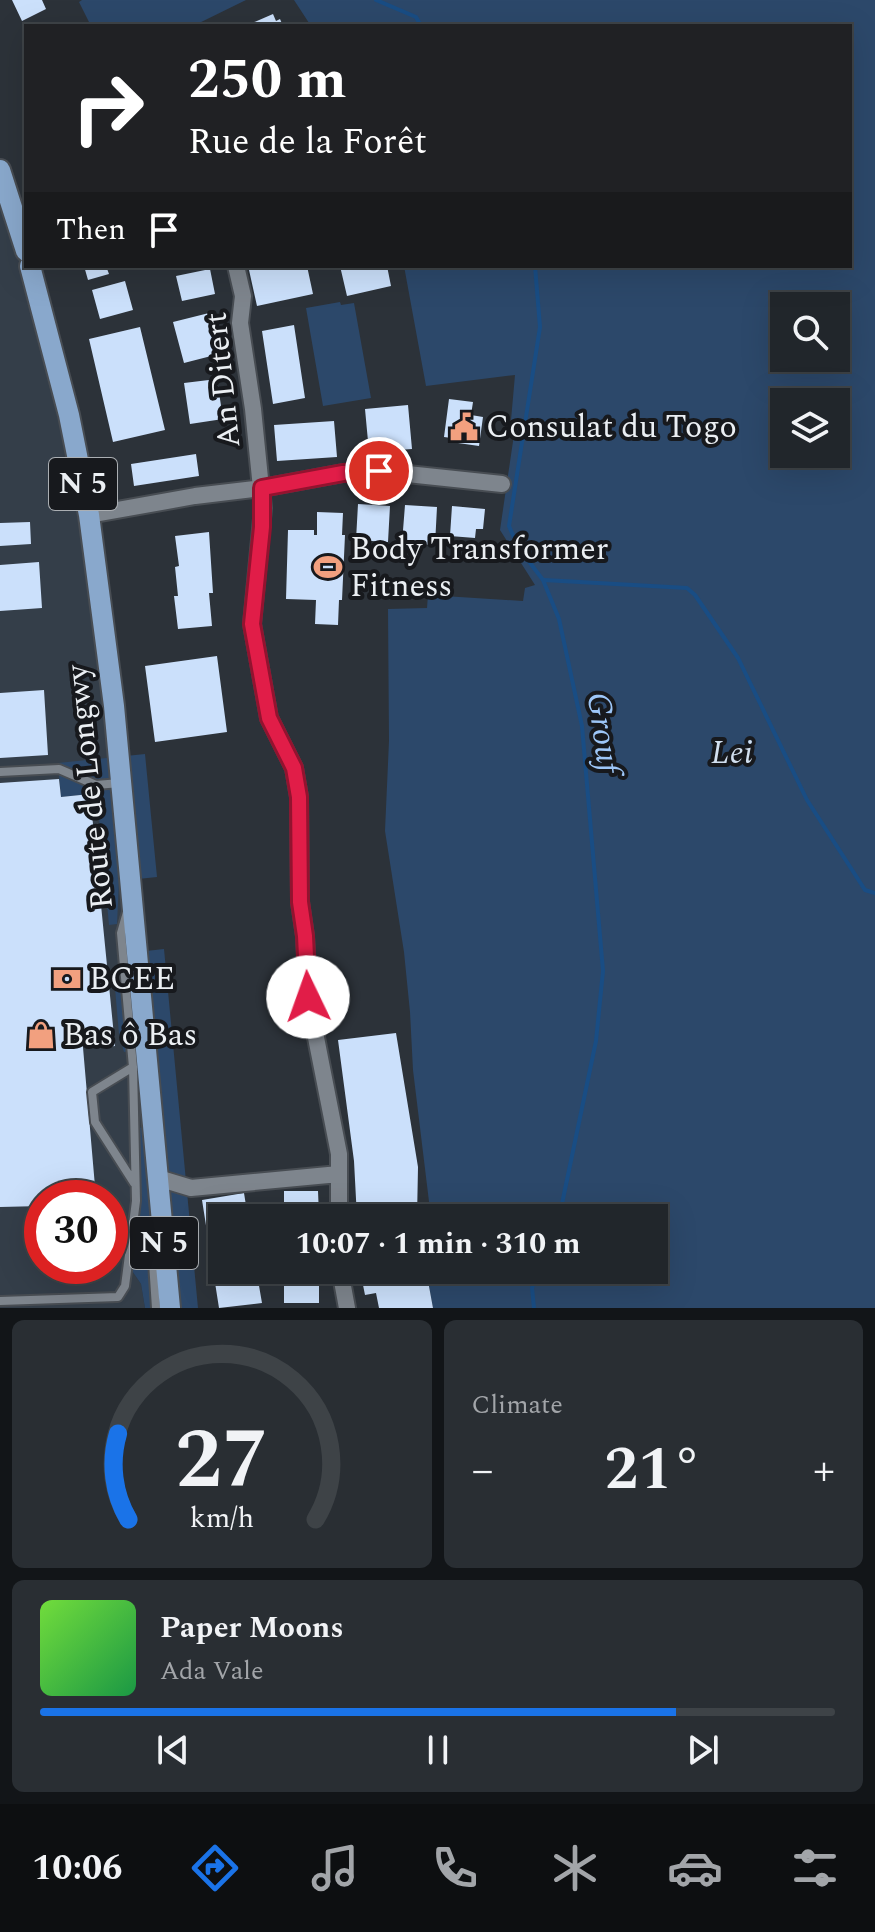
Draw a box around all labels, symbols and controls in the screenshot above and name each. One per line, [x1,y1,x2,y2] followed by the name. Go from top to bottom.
[188,38,347,123] text: 250 m
[56,56,160,160] icon: right
[188,115,427,170] text: Rue de la Forêt
[56,207,126,253] text: Then
[142,208,186,252] icon: arrive
[770,292,850,468] map controls
[770,292,850,372] button: search
[192,310,254,450] street label: An Ditert
[770,388,850,468] button: layers
[486,403,737,452] place label: Consulat du Togo
[449,412,479,442] public building icon: Consulat du Togo
[345,437,413,505] pin
[357,449,401,493] icon: arrive
[49,458,117,510] road number: N 5
[350,525,608,611] place label: Body Transformer Fitness
[313,552,343,582] sports icon: Body Transformer Fitness
[53,661,127,912] street label: Route de Longwy
[572,689,635,782] water label: Grouf
[711,729,753,778] park label: Lei
[89,955,175,1004] place label: BCEE
[266,955,350,1039] position arrow
[52,964,82,994] bank icon: BCEE
[63,1011,197,1060] place label: Bas ô Bas
[26,1020,56,1050] shop icon: Bas ô Bas
[24,1180,128,1284] speed limit sign: 30
[130,1217,198,1269] road number: N 5
[295,1221,581,1267] text: 10:07 · 1 min · 310 m
[472,1385,563,1425] text: Climate
[175,1398,268,1525] text: 27
[605,1424,702,1516] text: 21°
[472,1437,494,1504] text: −
[813,1437,835,1504] text: +
[190,1497,254,1540] text: km/h
[160,1605,344,1651] text: Paper Moons
[160,1651,263,1691] text: Ada Vale
[151,1728,195,1772] icon: previous
[416,1728,460,1772] icon: pause
[681,1728,725,1772] icon: next
[187,1840,243,1896] icon: directions
[307,1840,363,1896] icon: music
[427,1840,483,1896] icon: phone
[547,1840,603,1896] icon: climate
[667,1840,723,1896] icon: car
[787,1840,843,1896] icon: filters
[32,1841,122,1896] text: 10:06

